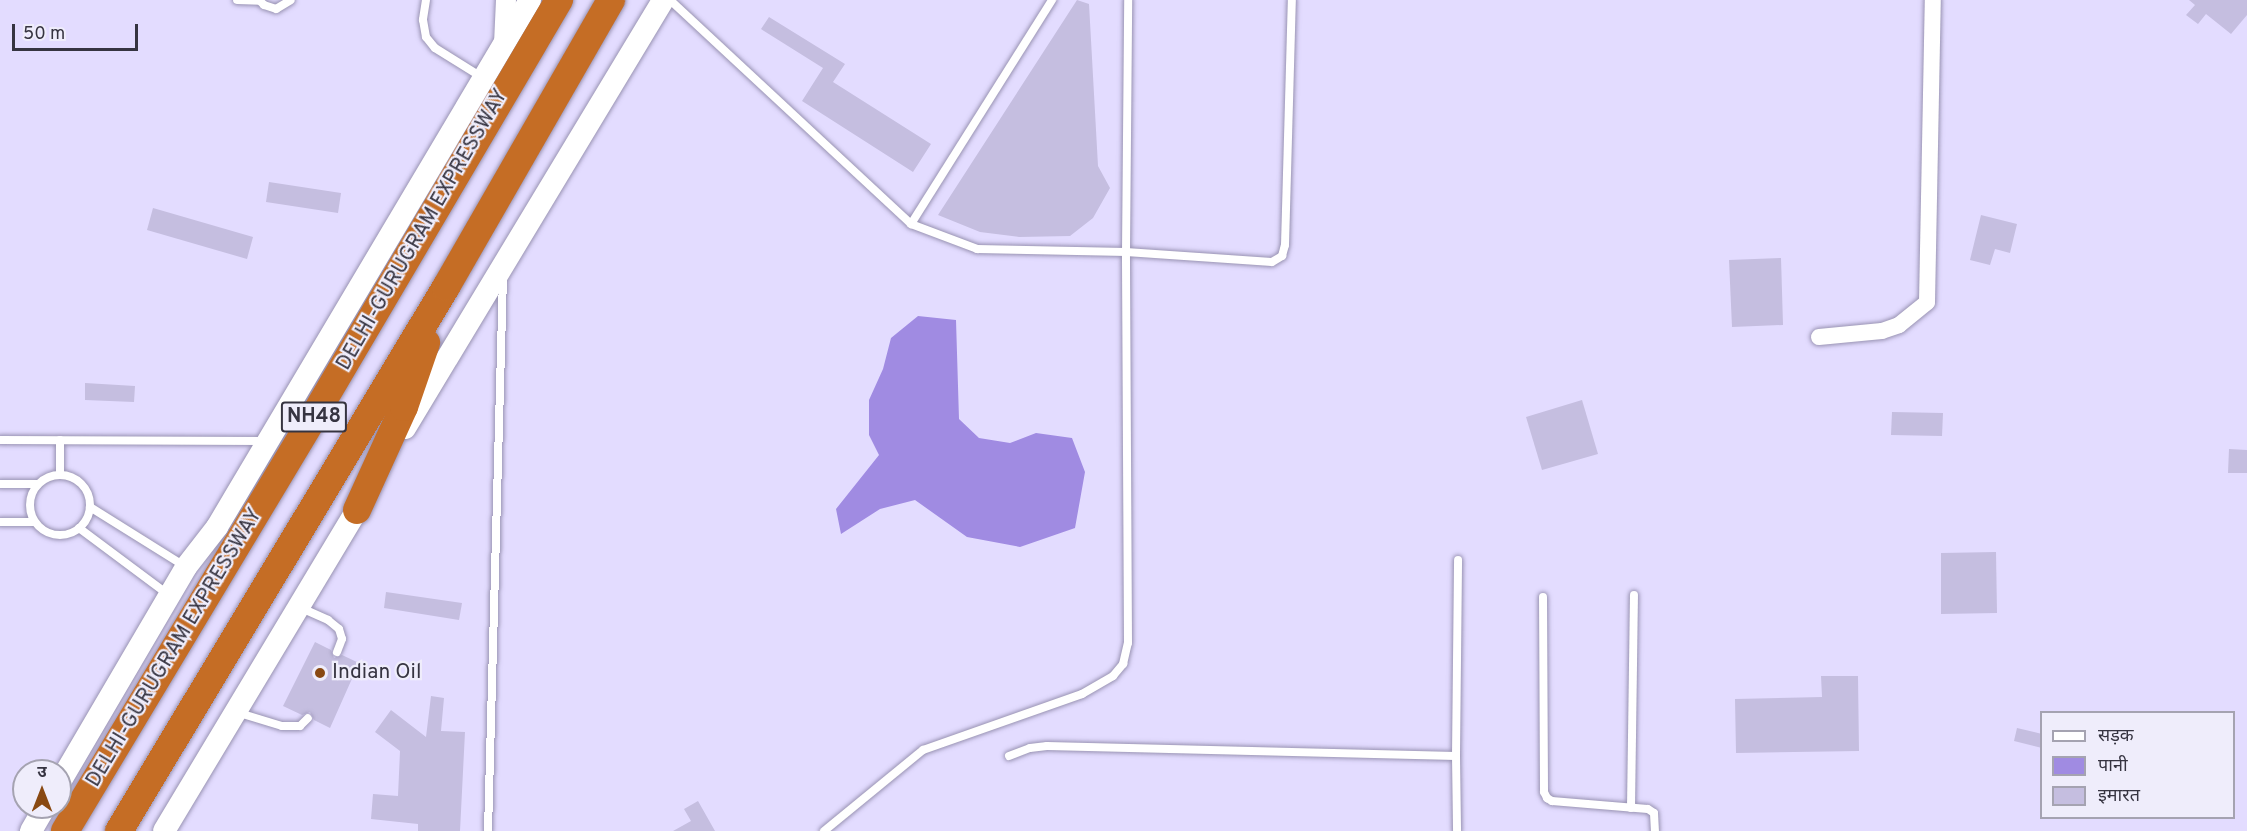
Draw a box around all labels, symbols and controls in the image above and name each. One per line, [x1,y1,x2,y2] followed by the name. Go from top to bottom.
[15,12,141,50] scale bar
[23,23,65,46] text: 50 m
[332,85,514,375] street label: DELHI-GURUGRAM EXPRESSWAY
[280,400,348,434] road number: NH48
[82,504,268,792] street label: DELHI-GURUGRAM EXPRESSWAY
[332,660,421,686] place label: Indian Oil
[313,666,327,680] marker: Indian Oil
[2040,711,2235,819] legend
[2098,725,2134,748] text: सड़क
[2098,755,2128,778] text: पानी
[12,759,72,819] north arrow
[37,763,47,783] text: उ
[2098,785,2140,808] text: इमारत

